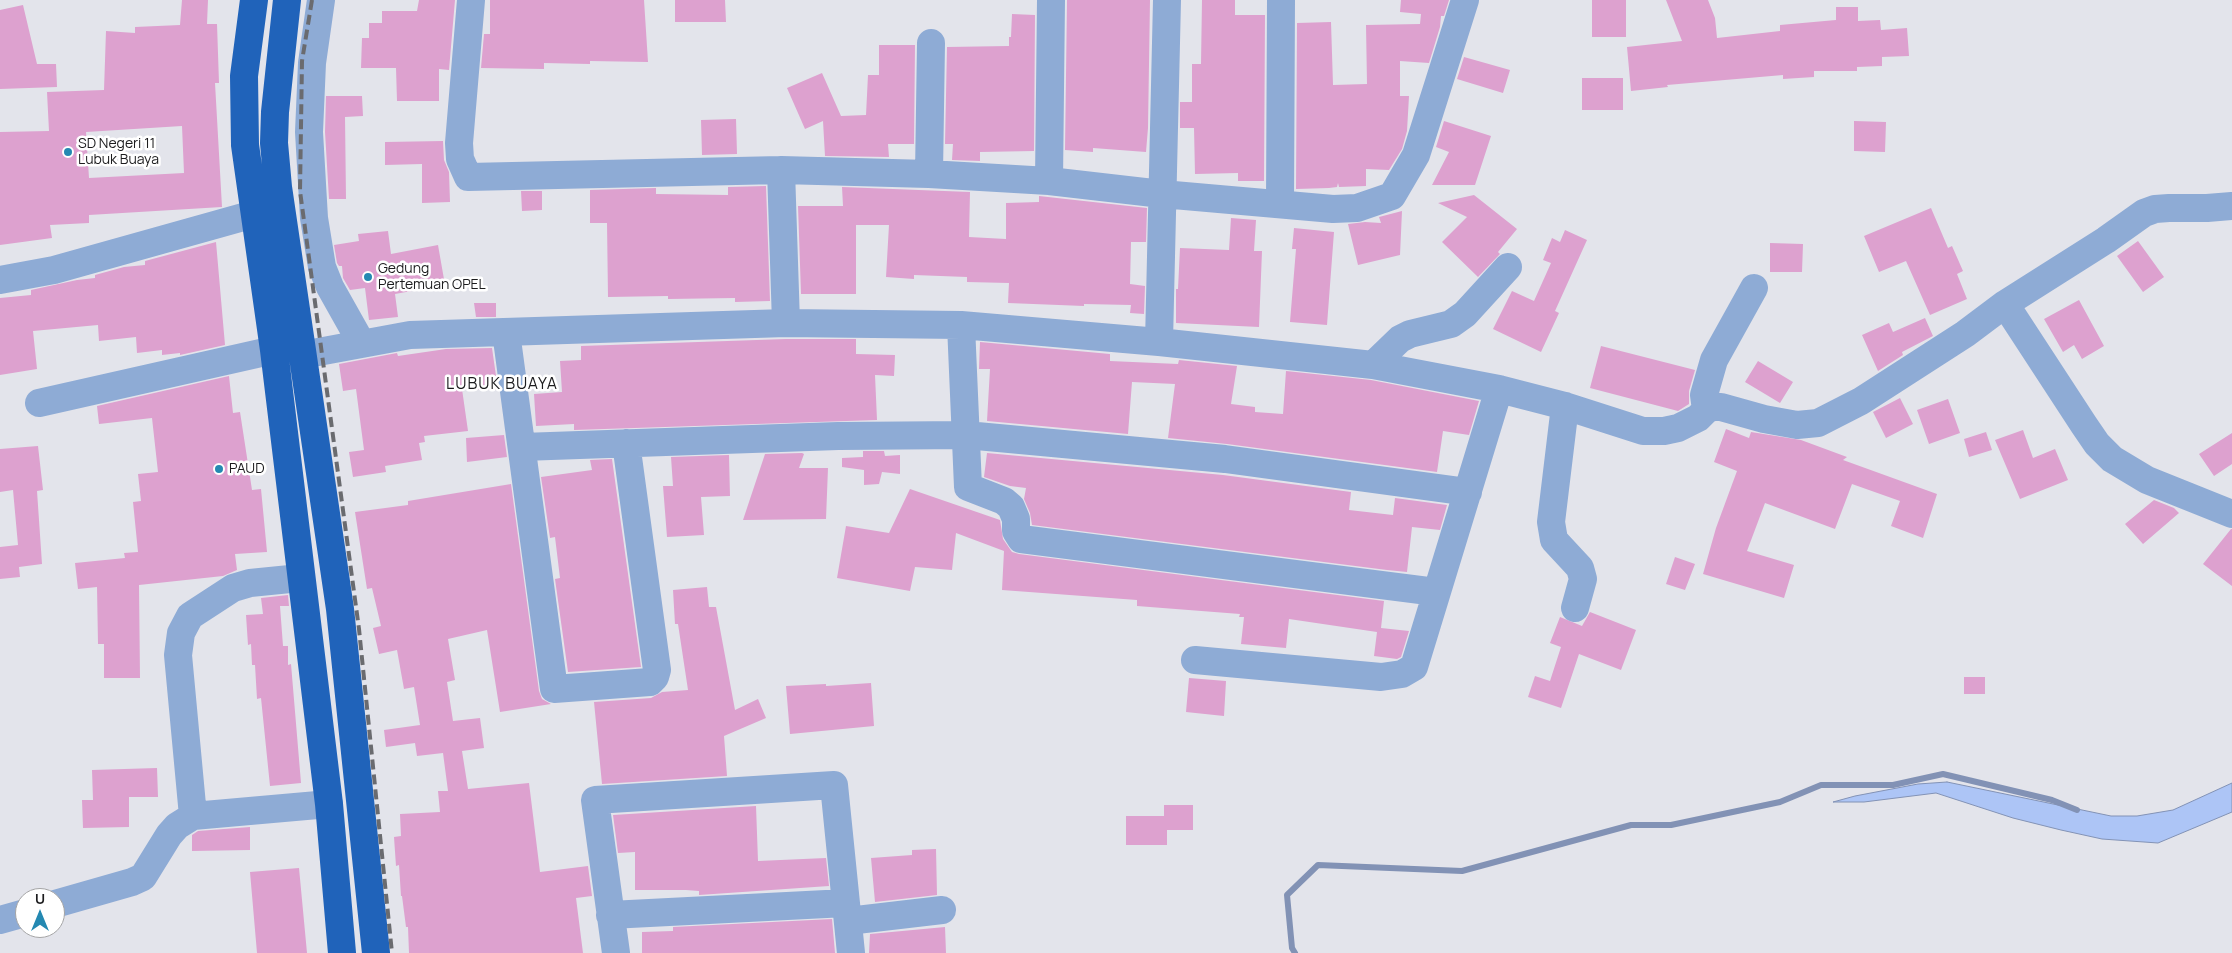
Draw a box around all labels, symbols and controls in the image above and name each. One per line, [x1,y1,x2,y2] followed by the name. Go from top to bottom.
[78,136,159,168] place label: SD Negeri 11 Lubuk Buaya
[62,146,74,158] marker: SD Negeri 11 Lubuk Buaya
[378,261,486,294] place label: Gedung Pertemuan OPEL
[362,271,374,283] marker: Gedung Pertemuan OPEL
[445,375,559,395] district label: LUBUK BUAYA
[229,461,265,477] place label: PAUD
[213,463,225,475] marker: PAUD
[15,888,65,938] north arrow
[35,889,45,908] text: U

